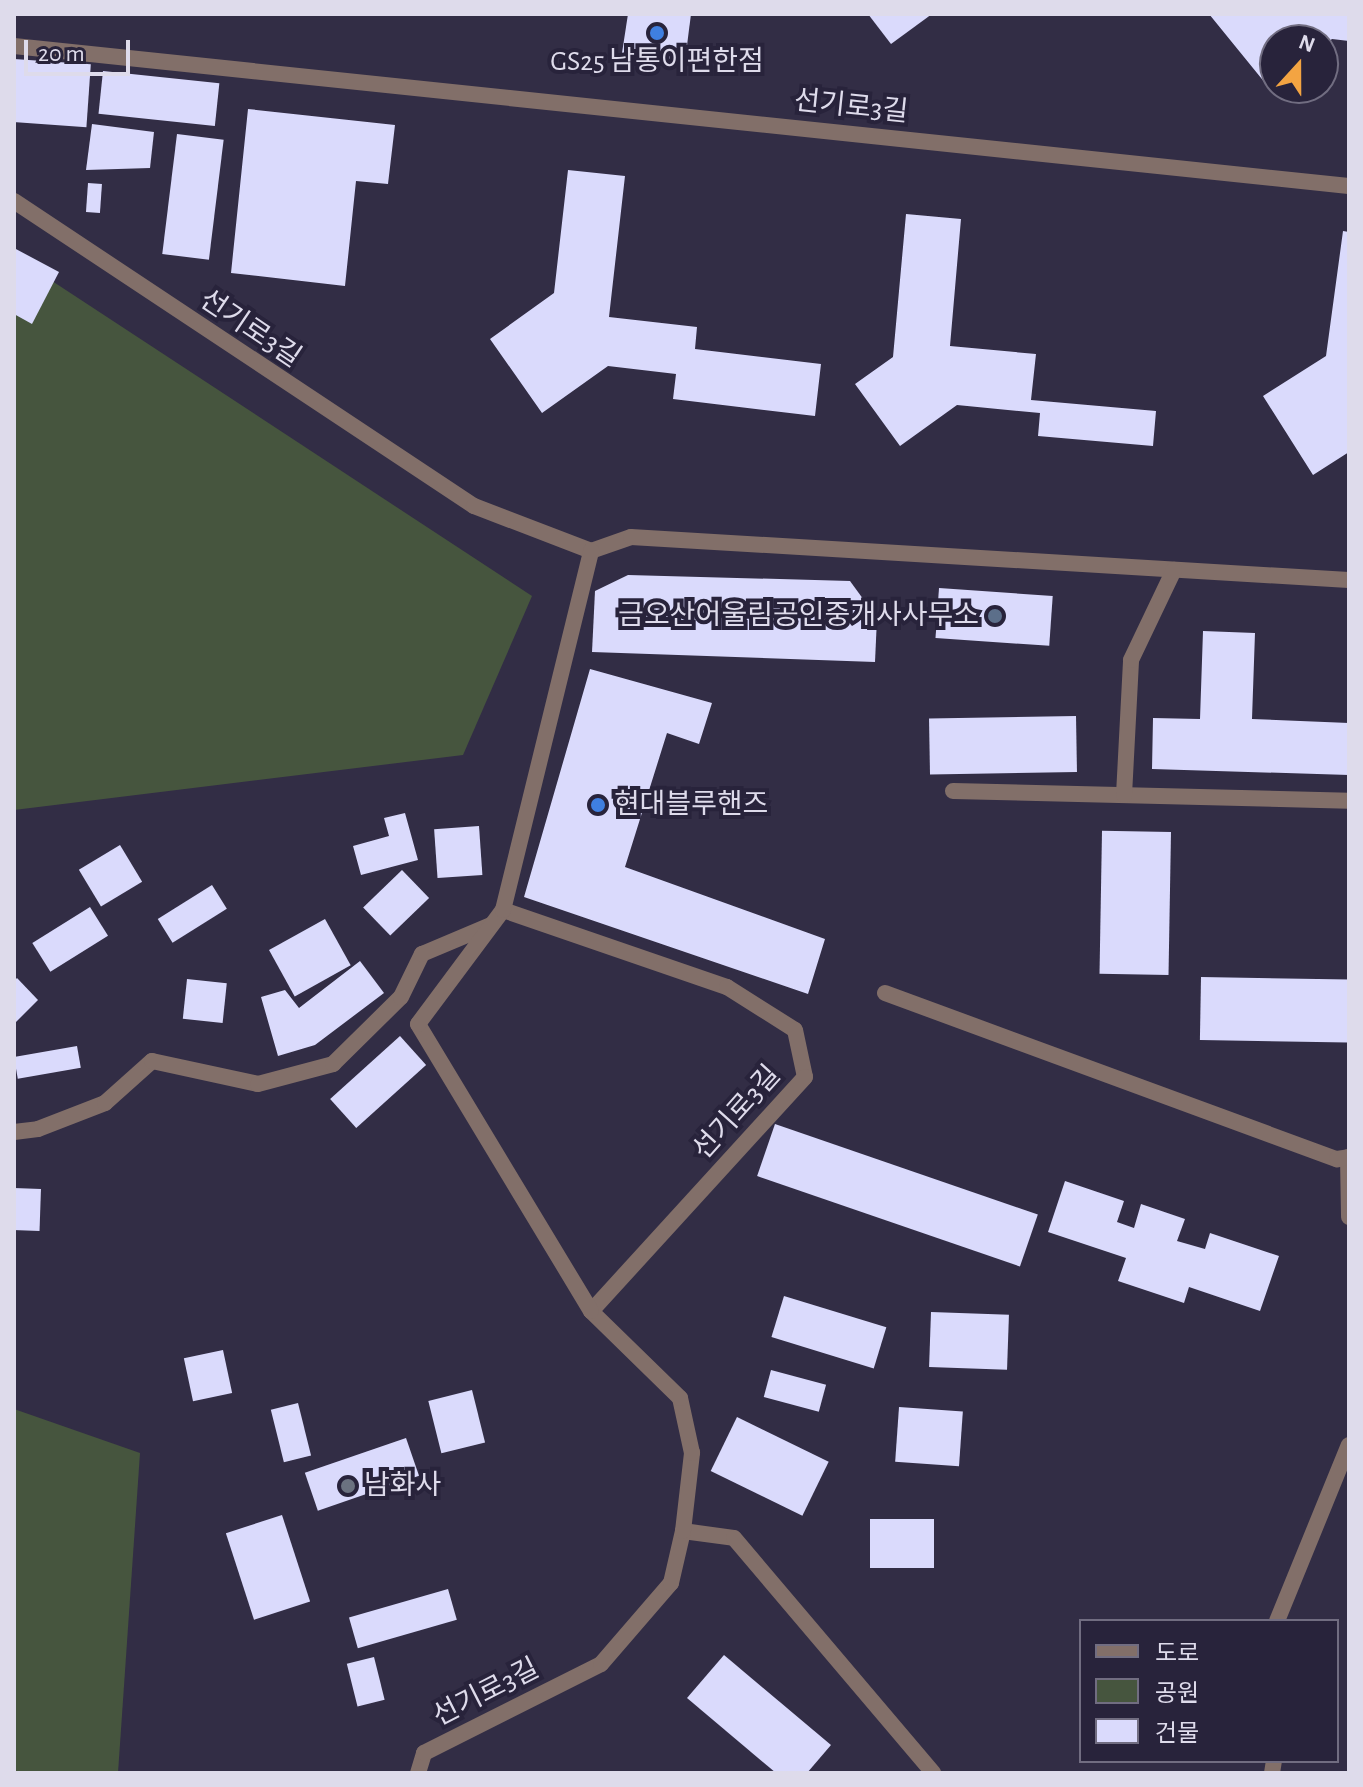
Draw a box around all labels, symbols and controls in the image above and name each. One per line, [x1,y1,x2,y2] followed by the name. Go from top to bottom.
[28,24,134,74] scale bar
[648,24,666,42] marker: GS25 남통이편한점
[1259,24,1339,104] north arrow
[1296,30,1318,56] text: N
[38,42,85,66] text: 20 m
[550,45,764,79] place label: GS25 남통이편한점
[792,84,910,130] street label: 선기로3길
[193,283,307,375] street label: 선기로3길
[618,599,979,633] place label: 금오산어울림공인중개사사무소
[986,607,1004,625] marker: 금오산어울림공인중개사사무소
[614,788,769,822] place label: 현대블루핸즈
[589,796,607,814] marker: 현대블루핸즈
[686,1059,788,1167] street label: 선기로3길
[364,1469,441,1503] place label: 남화사
[339,1477,357,1495] marker: 남화사
[1079,1619,1339,1763] legend
[1155,1642,1199,1666] text: 도로
[427,1652,545,1734] street label: 선기로3길
[1155,1682,1199,1706] text: 공원
[1155,1722,1199,1746] text: 건물

